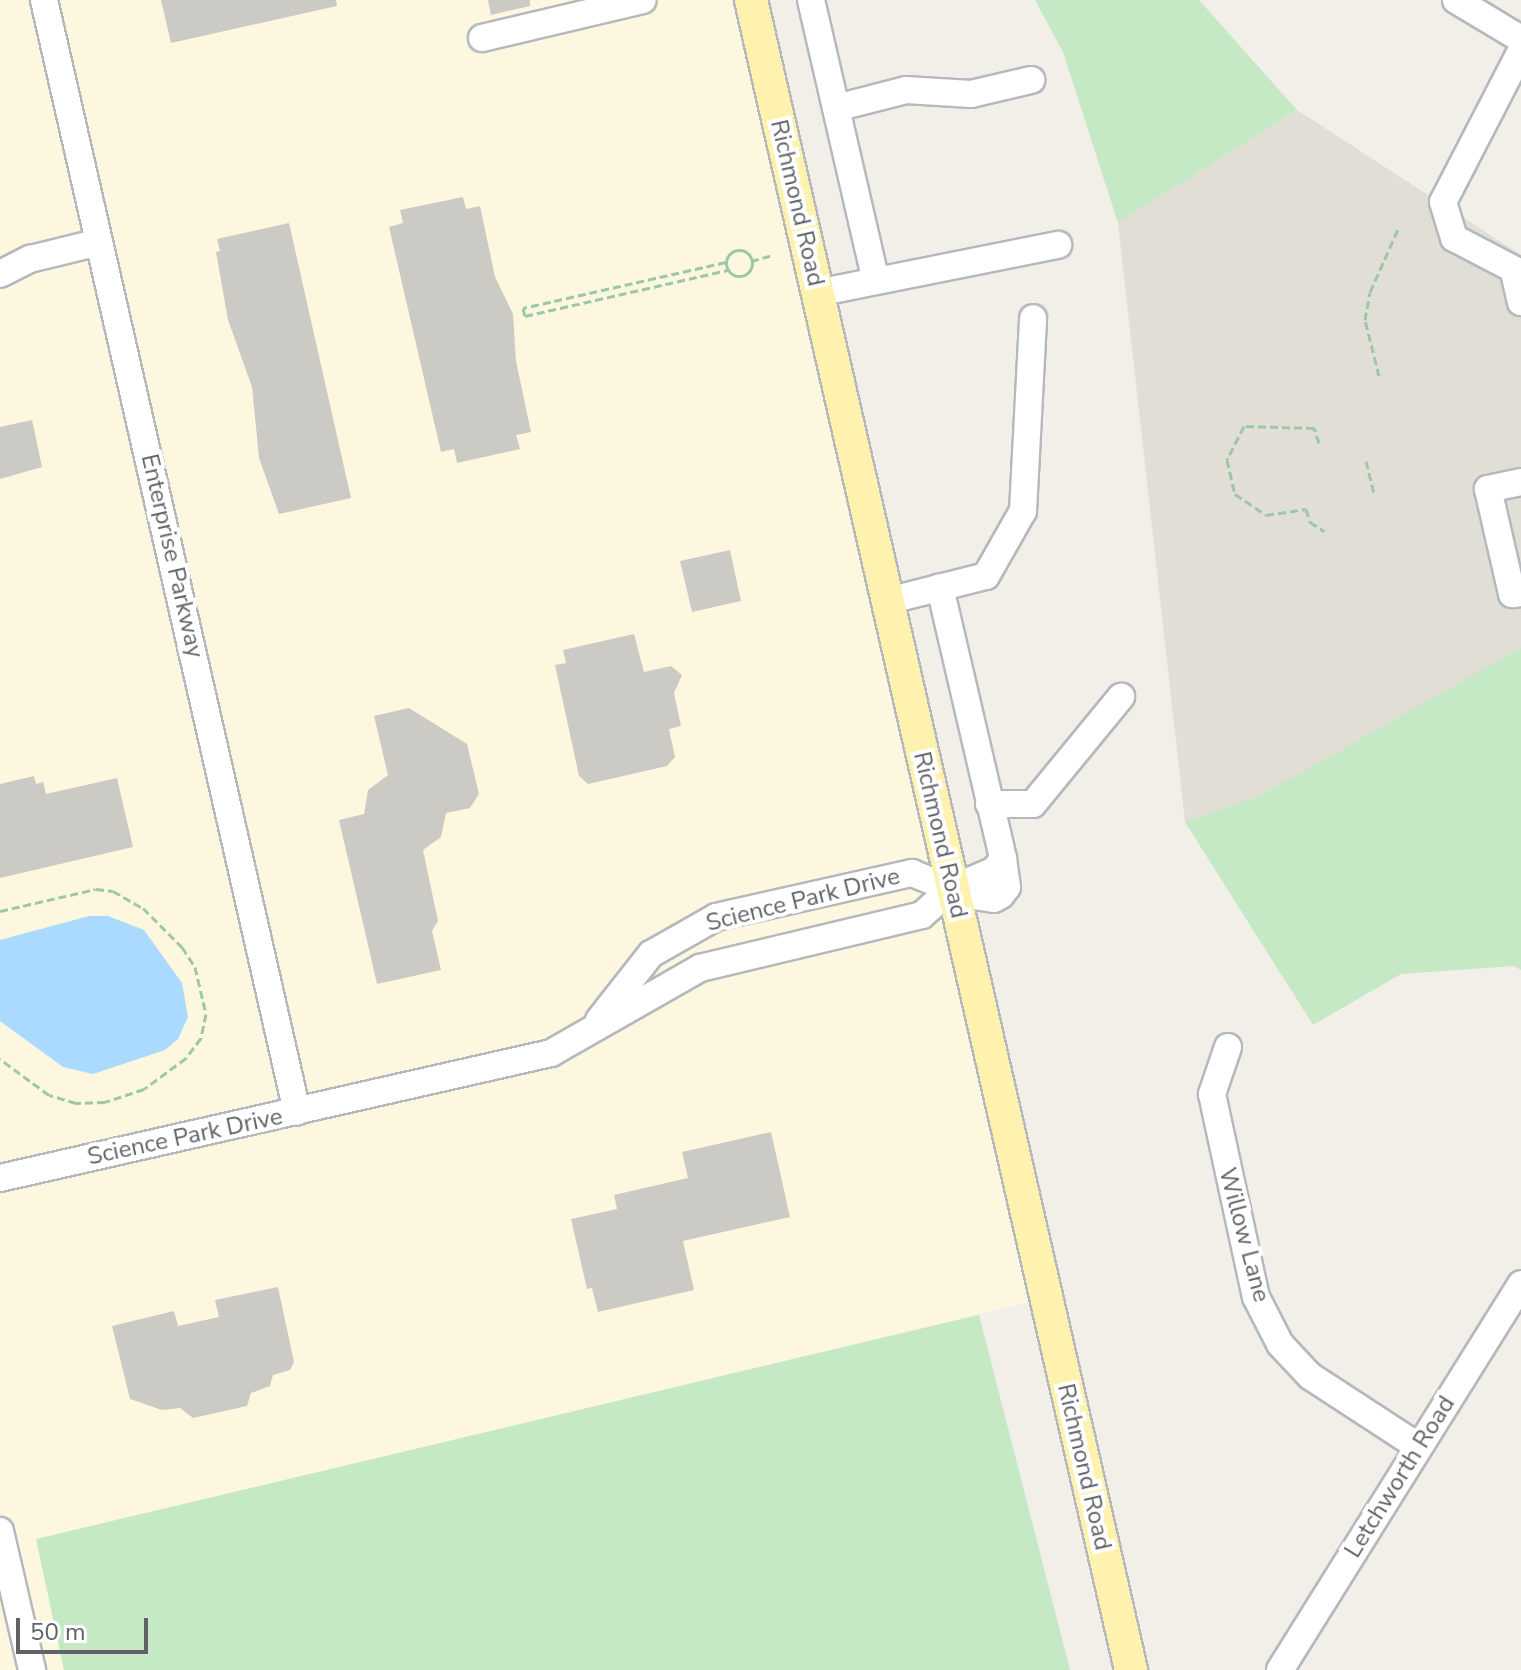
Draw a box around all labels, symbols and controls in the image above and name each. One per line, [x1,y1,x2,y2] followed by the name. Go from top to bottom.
[764,117,830,289] street label: Richmond Road
[135,451,209,661] street label: Enterprise Parkway
[907,749,973,921] street label: Richmond Road
[703,862,903,938] street label: Science Park Drive
[85,1102,285,1172] street label: Science Park Drive
[1212,1165,1276,1305] street label: Willow Lane
[1051,1381,1117,1553] street label: Richmond Road
[1339,1391,1461,1563] street label: Letchworth Road
[20,1602,152,1652] scale bar
[30,1616,86,1648] text: 50 m

